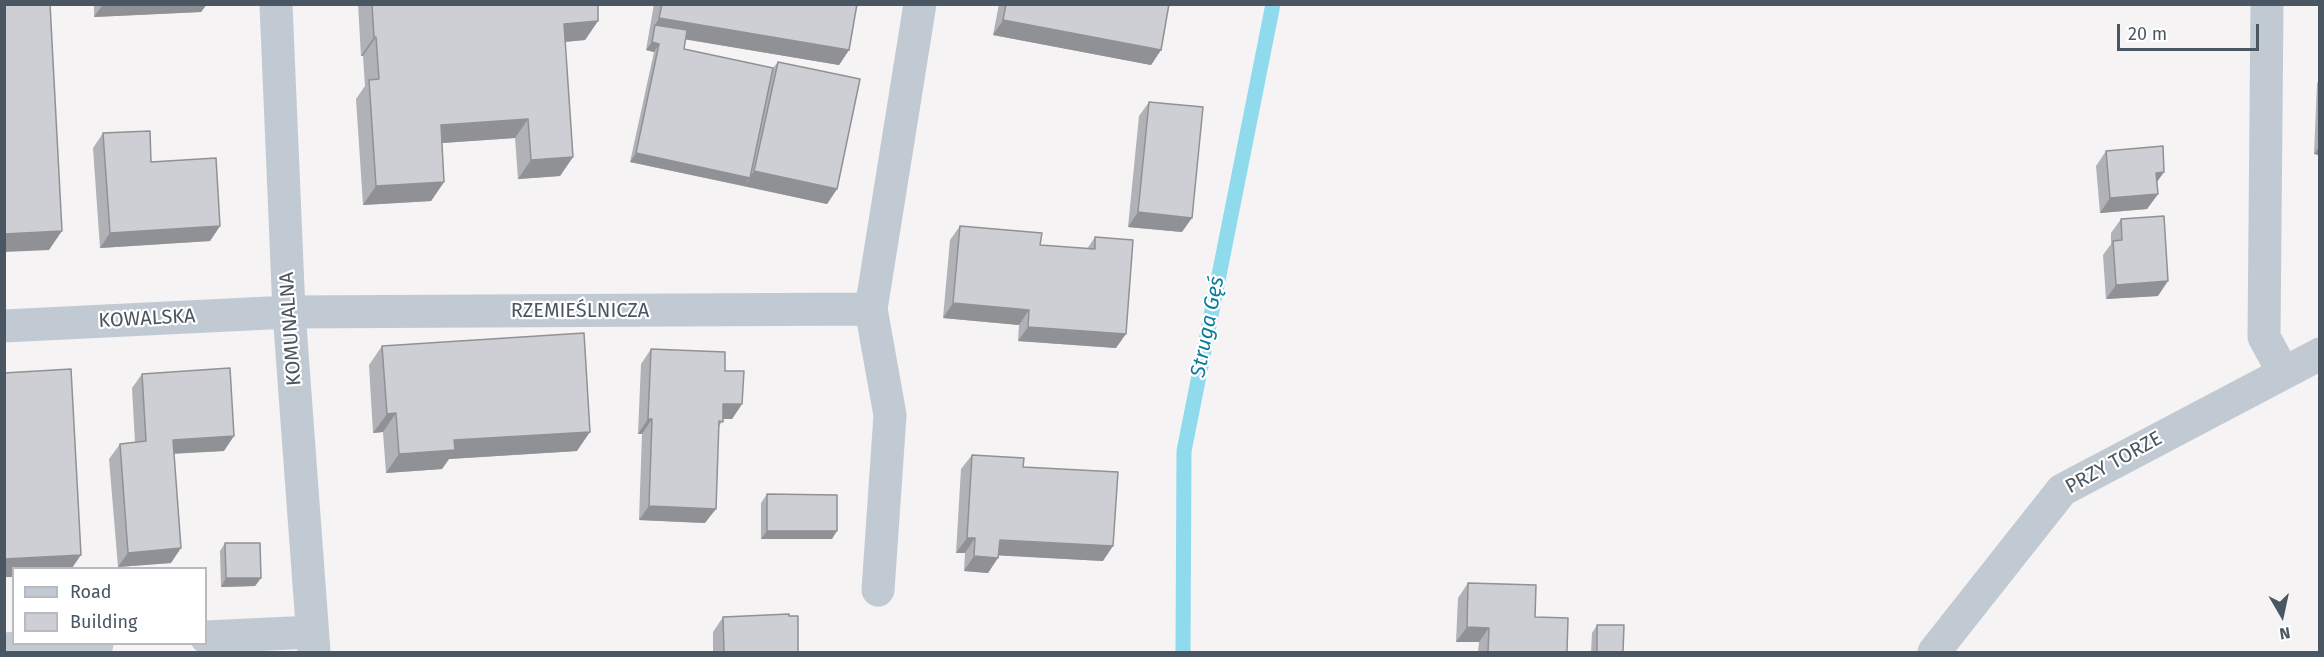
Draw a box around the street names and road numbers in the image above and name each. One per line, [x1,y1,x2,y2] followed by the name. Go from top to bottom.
[275,271,307,387] street label: KOMUNALNA
[511,299,649,323] street label: RZEMIEŚLNICZA
[98,304,196,334] street label: KOWALSKA
[2061,427,2167,499] street label: PRZY TORZE

